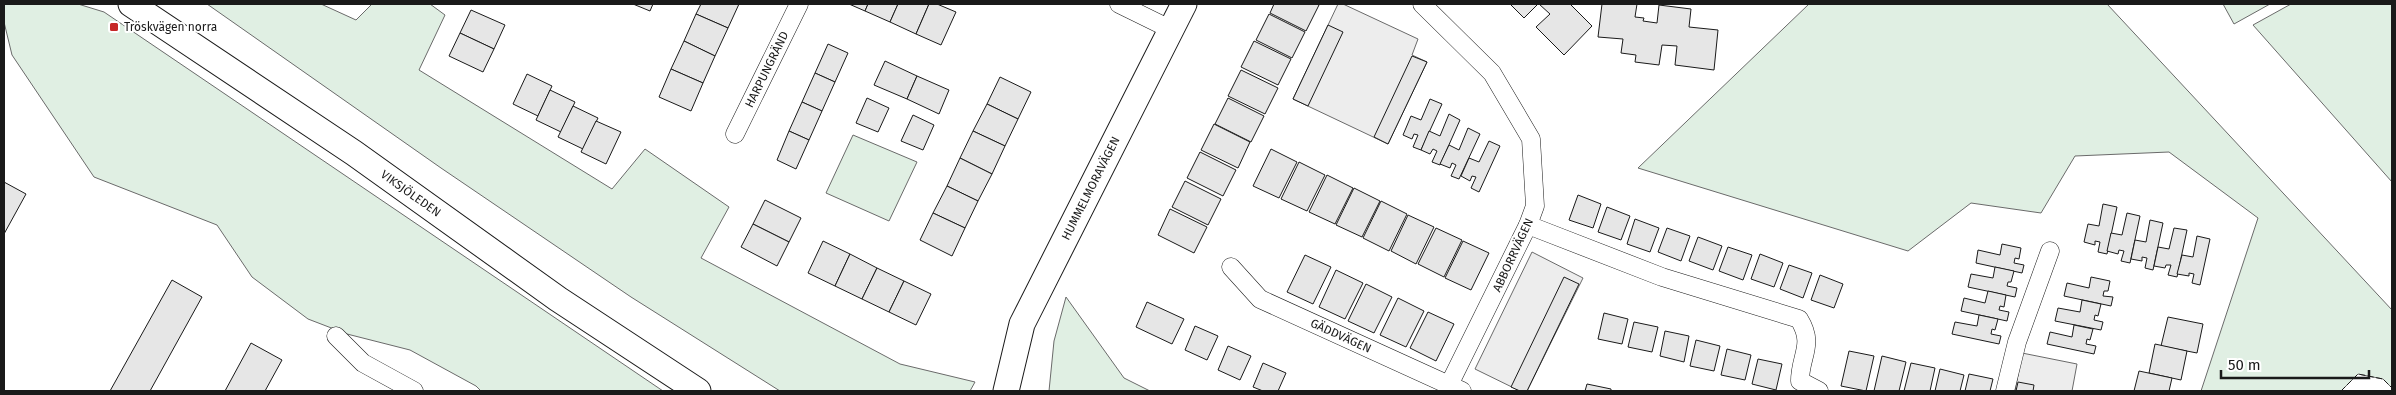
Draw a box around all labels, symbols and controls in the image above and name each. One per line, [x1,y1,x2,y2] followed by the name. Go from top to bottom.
[124,20,217,34] place label: Tröskvägen norra
[108,21,120,33] marker: Tröskvägen norra
[742,29,792,110] street label: HARPUNGRÄND
[1059,134,1123,242] street label: HUMMELMORAVÄGEN
[378,167,443,220] street label: VIKSJÖLEDEN
[1489,216,1536,294] street label: ABBORRVÄGEN
[1308,316,1373,356] street label: GÄDDVÄGEN
[2221,348,2368,380] scale bar
[2228,356,2261,374] text: 50 m

